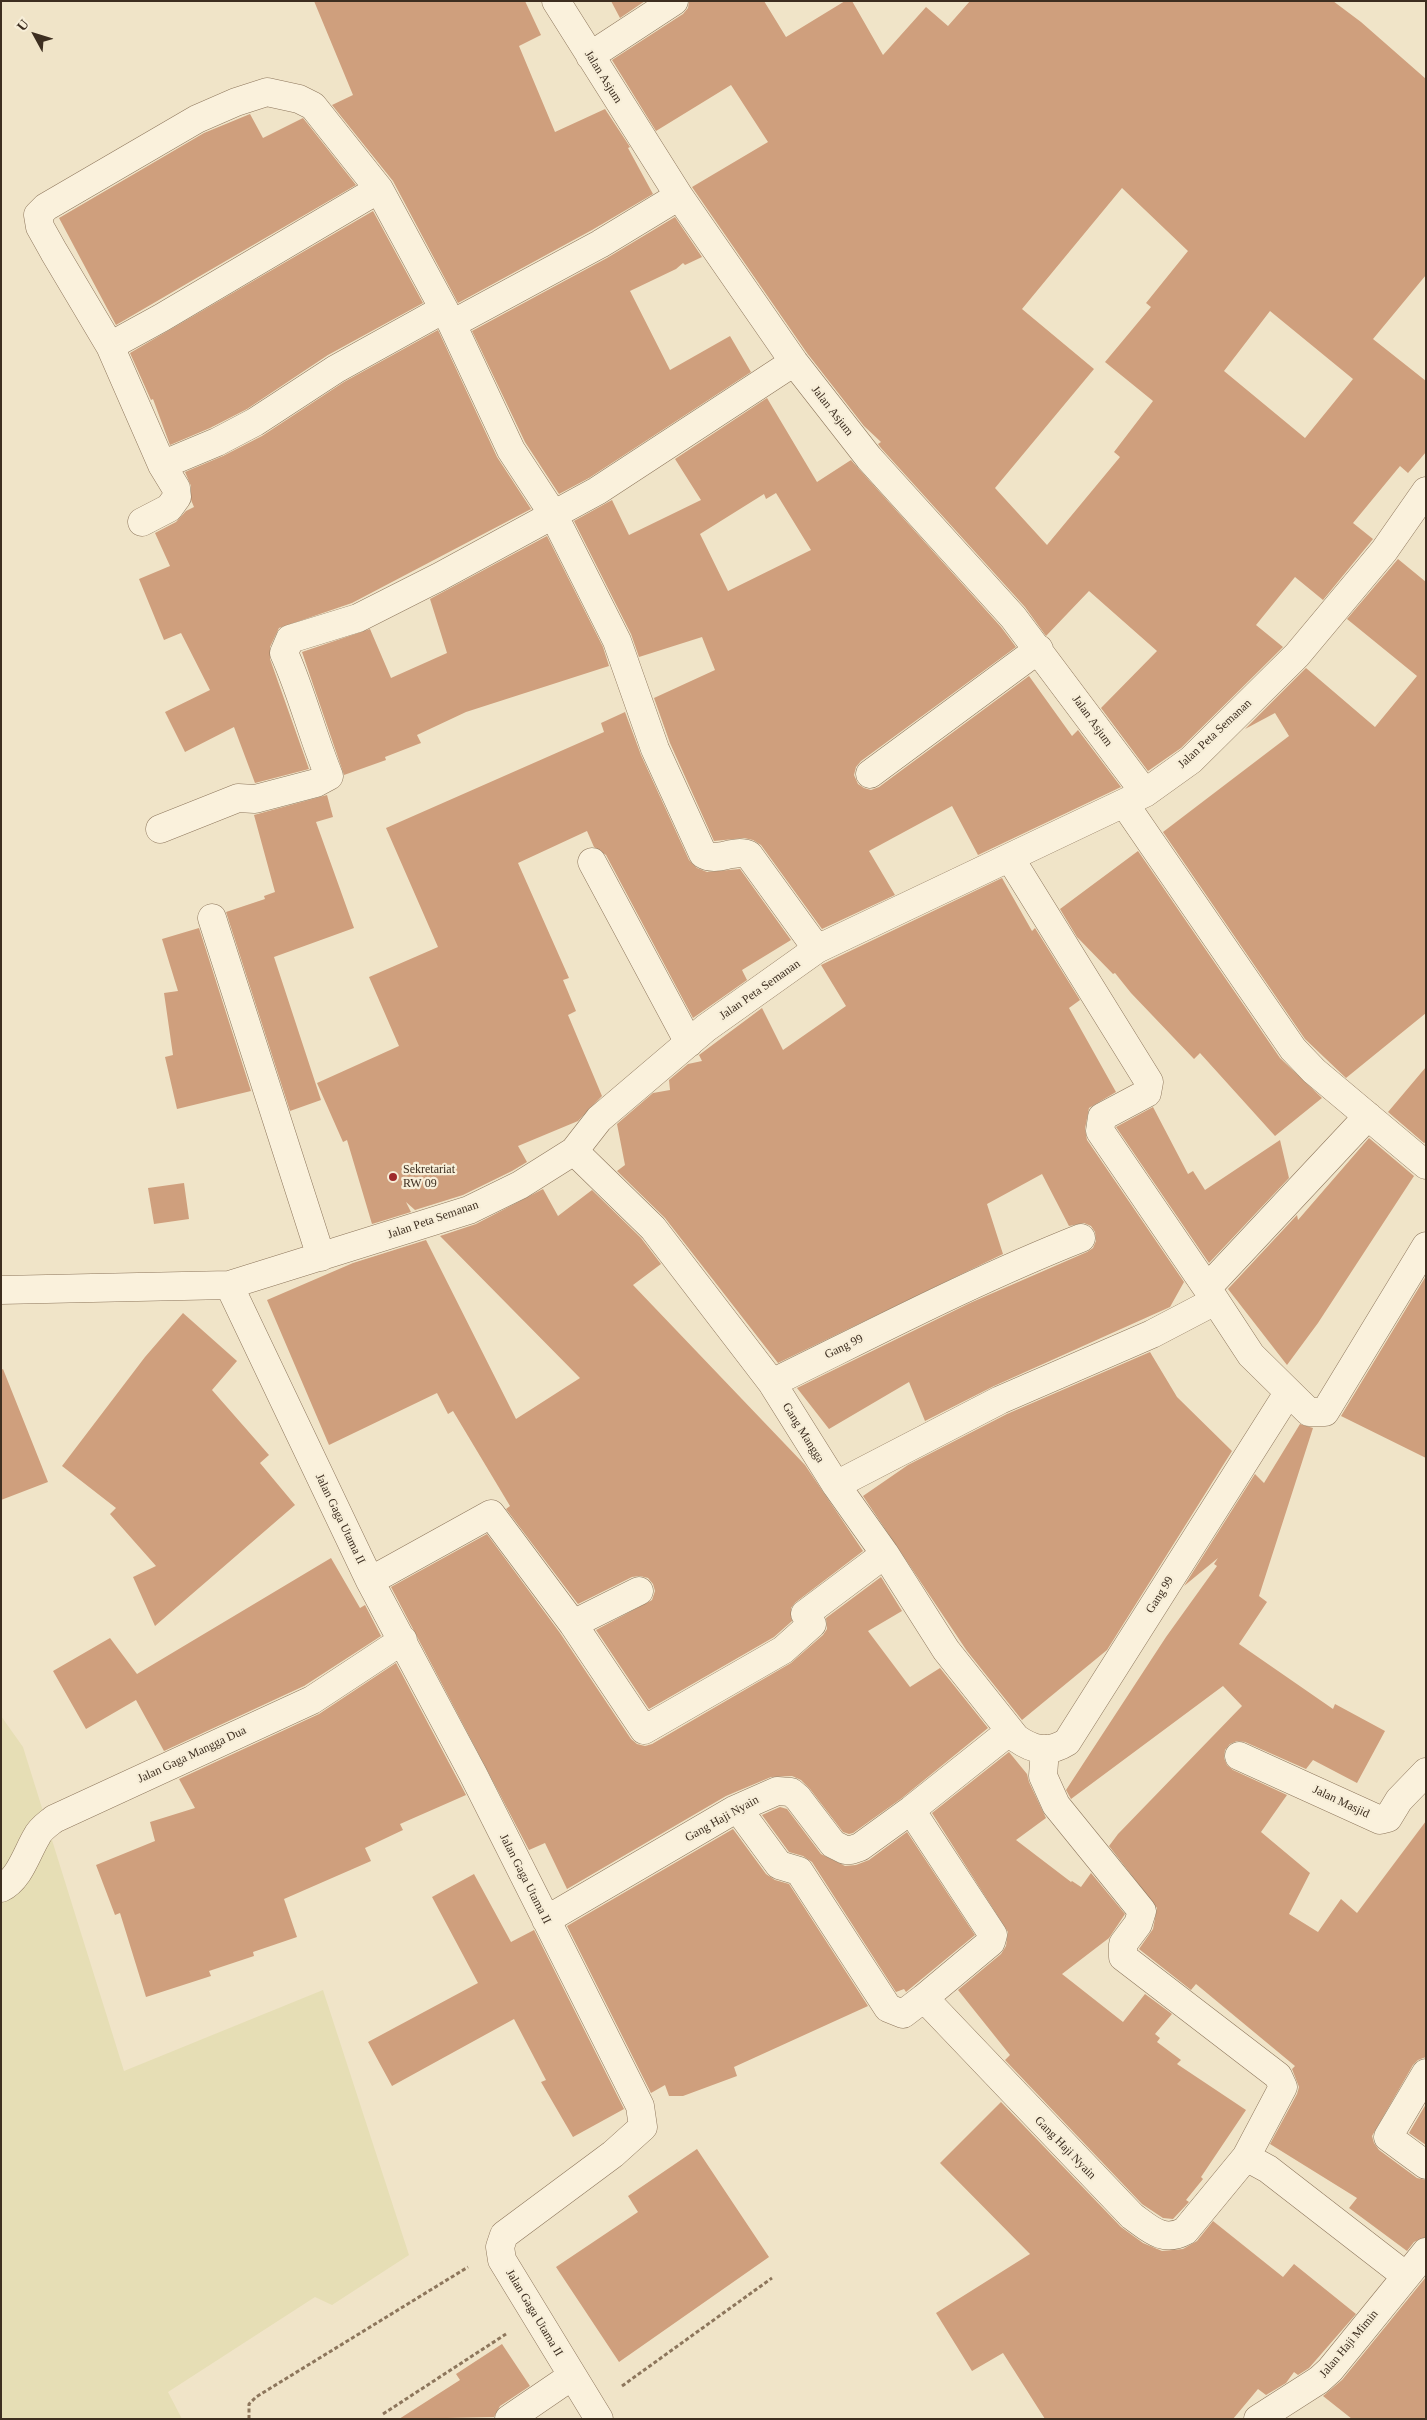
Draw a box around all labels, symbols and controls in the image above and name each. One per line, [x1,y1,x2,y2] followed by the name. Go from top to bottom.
[10,10,60,60] north arrow
[14,17,32,34] text: U
[581,48,625,106] street label: Jalan Asjum
[808,383,856,439] street label: Jalan Asjum
[1069,693,1115,749] street label: Jalan Asjum
[1175,696,1255,772] street label: Jalan Peta Semanan
[717,957,803,1023] street label: Jalan Peta Semanan
[403,1163,455,1191] place label: Sekretariat RW 09
[387,1171,399,1183] marker: Sekretariat RW 09
[386,1198,480,1242] street label: Jalan Peta Semanan
[822,1332,866,1362] street label: Gang 99
[779,1400,827,1466] street label: Gang Mangga
[312,1471,368,1567] street label: Jalan Gaga Utama II
[1143,1574,1177,1616] street label: Gang 99
[135,1723,249,1787] street label: Jalan Gaga Mangga Dua
[1310,1783,1372,1821] street label: Jalan Masjid
[683,1793,761,1845] street label: Gang Haji Nyain
[496,1832,554,1926] street label: Jalan Gaga Utama II
[1031,2114,1099,2182] street label: Gang Haji Nyain
[502,2267,566,2359] street label: Jalan Gaga Utama II
[1316,2307,1382,2381] street label: Jalan Haji Mimin

